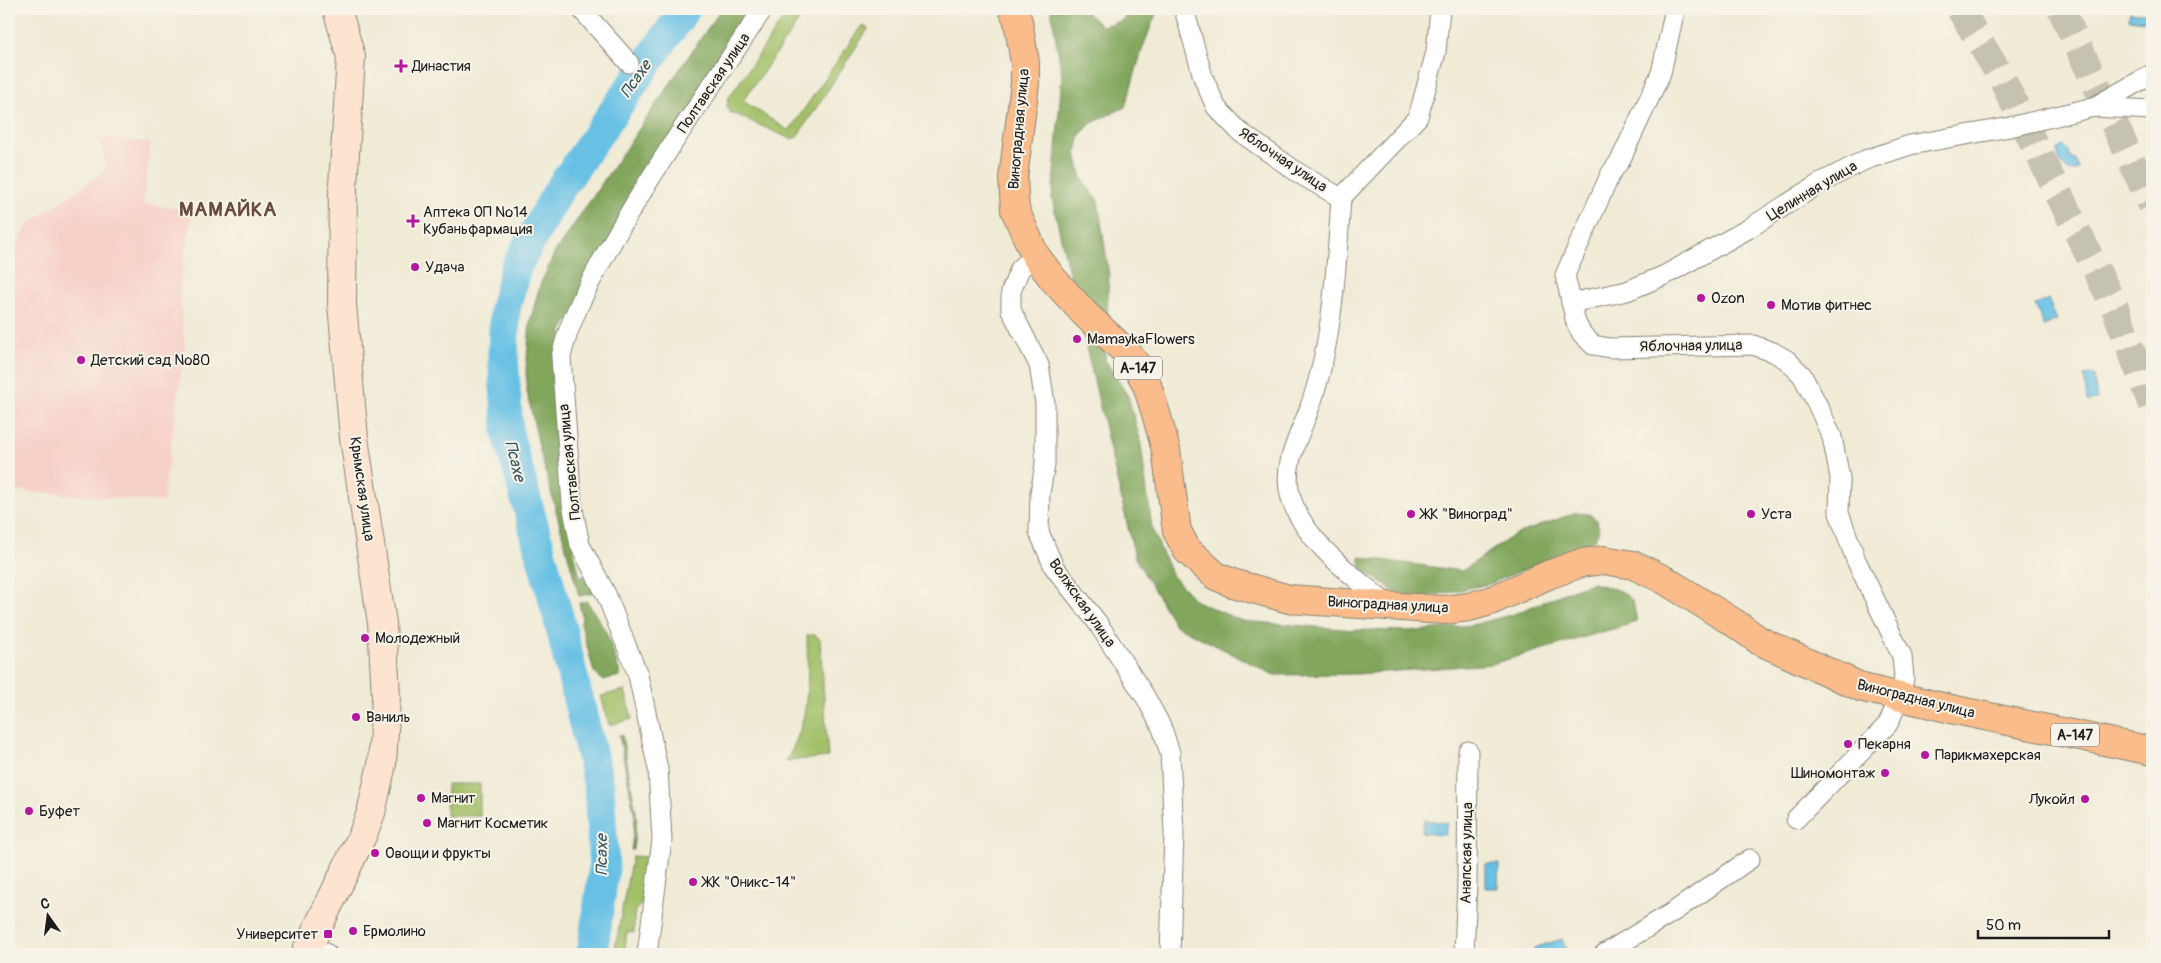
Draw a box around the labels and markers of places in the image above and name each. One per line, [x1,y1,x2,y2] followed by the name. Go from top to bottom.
[411,57,471,76] place label: Династия
[394,59,408,73] marker: Династия
[423,203,533,239] place label: Аптека ОП №14 Кубаньфармация
[407,215,419,227] marker: Аптека ОП №14 Кубаньфармация
[425,258,465,277] place label: Удача
[409,261,421,273] marker: Удача
[1711,289,1745,308] place label: Ozon
[1695,292,1707,304] marker: Ozon
[1781,296,1872,315] place label: Мотив фитнес
[1765,299,1777,311] marker: Мотив фитнес
[1087,330,1195,349] place label: MamaykaFlowers
[1071,333,1083,345] marker: MamaykaFlowers
[90,351,210,370] place label: Детский сад №80
[75,354,87,366] marker: Детский сад №80
[1419,505,1513,524] place label: ЖК "Виноград"
[1761,505,1792,524] place label: Уста
[1405,508,1417,520] marker: ЖК "Виноград"
[1745,508,1757,520] marker: Уста
[375,629,460,648] place label: Молодежный
[359,632,371,644] marker: Молодежный
[366,708,411,727] place label: Ваниль
[350,711,362,723] marker: Ваниль
[1858,735,1911,754] place label: Пекарня
[1842,738,1854,750] marker: Пекарня
[1935,746,2041,765] place label: Парикмахерская
[1919,749,1931,761] marker: Парикмахерская
[1791,764,1875,783] place label: Шиномонтаж
[1879,767,1891,779] marker: Шиномонтаж
[431,789,476,808] place label: Магнит
[2028,790,2075,809] place label: Лукойл
[415,792,427,804] marker: Магнит
[2079,793,2091,805] marker: Лукойл
[39,802,80,821] place label: Буфет
[23,805,35,817] marker: Буфет
[437,814,549,833] place label: Магнит Косметик
[421,817,433,829] marker: Магнит Косметик
[385,844,491,863] place label: Овощи и фрукты
[369,847,381,859] marker: Овощи и фрукты
[701,873,796,892] place label: ЖК "Оникс-14"
[687,876,699,888] marker: ЖК "Оникс-14"
[363,922,426,941] place label: Ермолино
[236,925,318,944] place label: Университет
[347,925,359,937] marker: Ермолино
[322,928,334,940] marker: Университет

